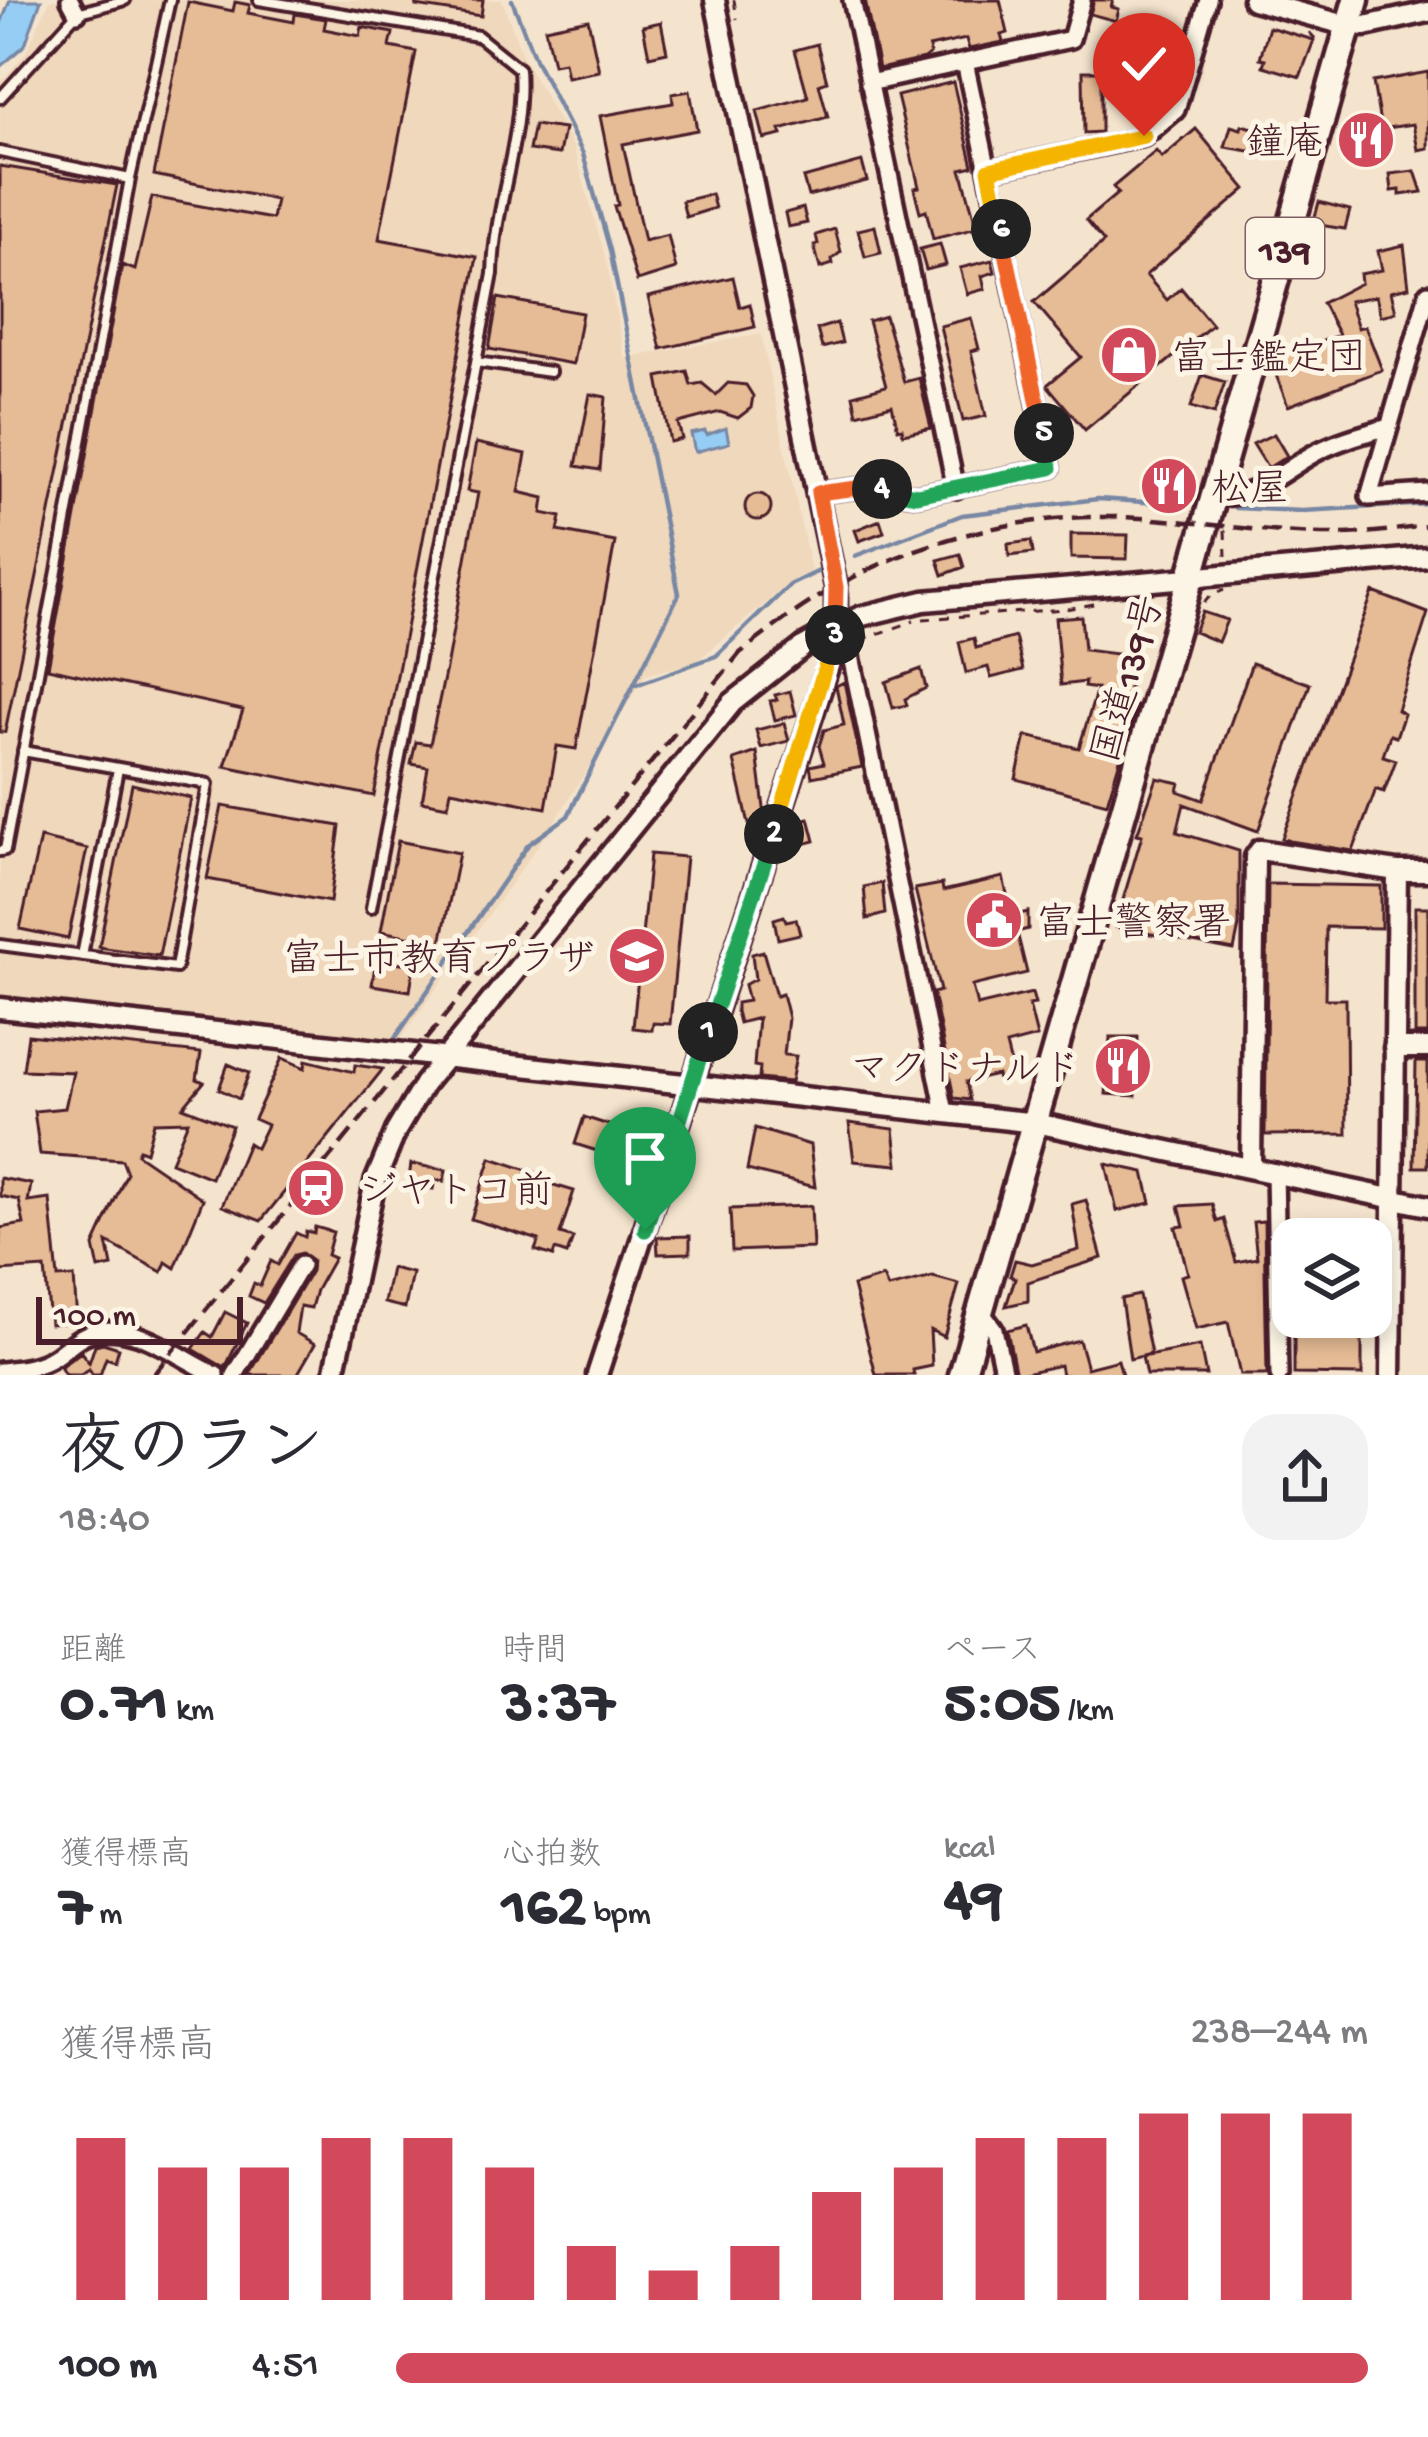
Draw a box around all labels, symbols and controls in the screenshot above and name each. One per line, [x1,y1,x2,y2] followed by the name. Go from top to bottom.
[1093,13,1195,136] pin
[1111,31,1177,97] icon: check
[1335,109,1397,171] restaurant icon: 鐘庵
[1246,121,1324,170] place label: 鐘庵
[971,199,1031,259] pin: 6
[993,210,1009,248] text: 6
[1246,218,1324,278] road number: 139
[1098,324,1160,386] shop icon: 富士鑑定団
[1171,337,1366,385] place label: 富士鑑定団
[1014,403,1074,463] pin: 5
[1035,414,1053,452] text: 5
[1138,455,1200,517] restaurant icon: 松屋
[852,459,912,519] pin: 4
[1211,469,1289,516] place label: 松屋
[874,470,890,508] text: 4
[1085,590,1178,769] street label: 国道139号
[805,605,865,665] pin: 3
[826,616,844,654] text: 3
[744,804,804,864] pin: 2
[766,815,782,853] text: 2
[963,889,1025,951] public building icon: 富士警察署
[1036,901,1231,950] place label: 富士警察署
[606,925,668,987] school or university icon: 富士市教育プラザ
[283,938,595,986] place label: 富士市教育プラザ
[678,1002,738,1062] pin: 1
[701,1013,715,1051] text: 1
[1092,1035,1154,1097] restaurant icon: マクドナルド
[850,1050,1081,1096] place label: マクドナルド
[594,1107,696,1230] pin
[612,1125,678,1191] icon: arrive
[285,1157,347,1219] station icon: ジヤトコ前
[358,1170,553,1218] place label: ジヤトコ前
[1272,1218,1392,1338] map controls
[1272,1218,1392,1338] button: layers
[36,1291,243,1344] scale bar
[54,1299,136,1337] text: 100 m
[1242,1414,1368,1540] button: share
[60,1415,324,1493] text: 夜のラン
[60,1499,150,1545] text: 18:40
[60,1634,126,1672] text: 距離
[502,1634,568,1672] text: 時間
[944,1634,1041,1672] text: ペース
[60,1672,168,1742] text: 0.71
[502,1672,614,1742] text: 3:37
[944,1672,1060,1742] text: 5:05
[168,1693,214,1731] text: km
[1060,1693,1114,1731] text: /km
[944,1831,996,1869] text: kcal
[60,1838,192,1876] text: 獲得標高
[502,1838,601,1876] text: 心拍数
[944,1869,1002,1939] text: 49
[60,1876,91,1946] text: 7
[502,1876,586,1946] text: 162
[91,1897,122,1935] text: m
[586,1897,651,1935] text: bpm
[1190,2011,1368,2057] text: 238–244 m
[60,2026,216,2072] text: 獲得標高
[60,2345,157,2391] text: 100 m
[252,2345,319,2391] text: 4:51

